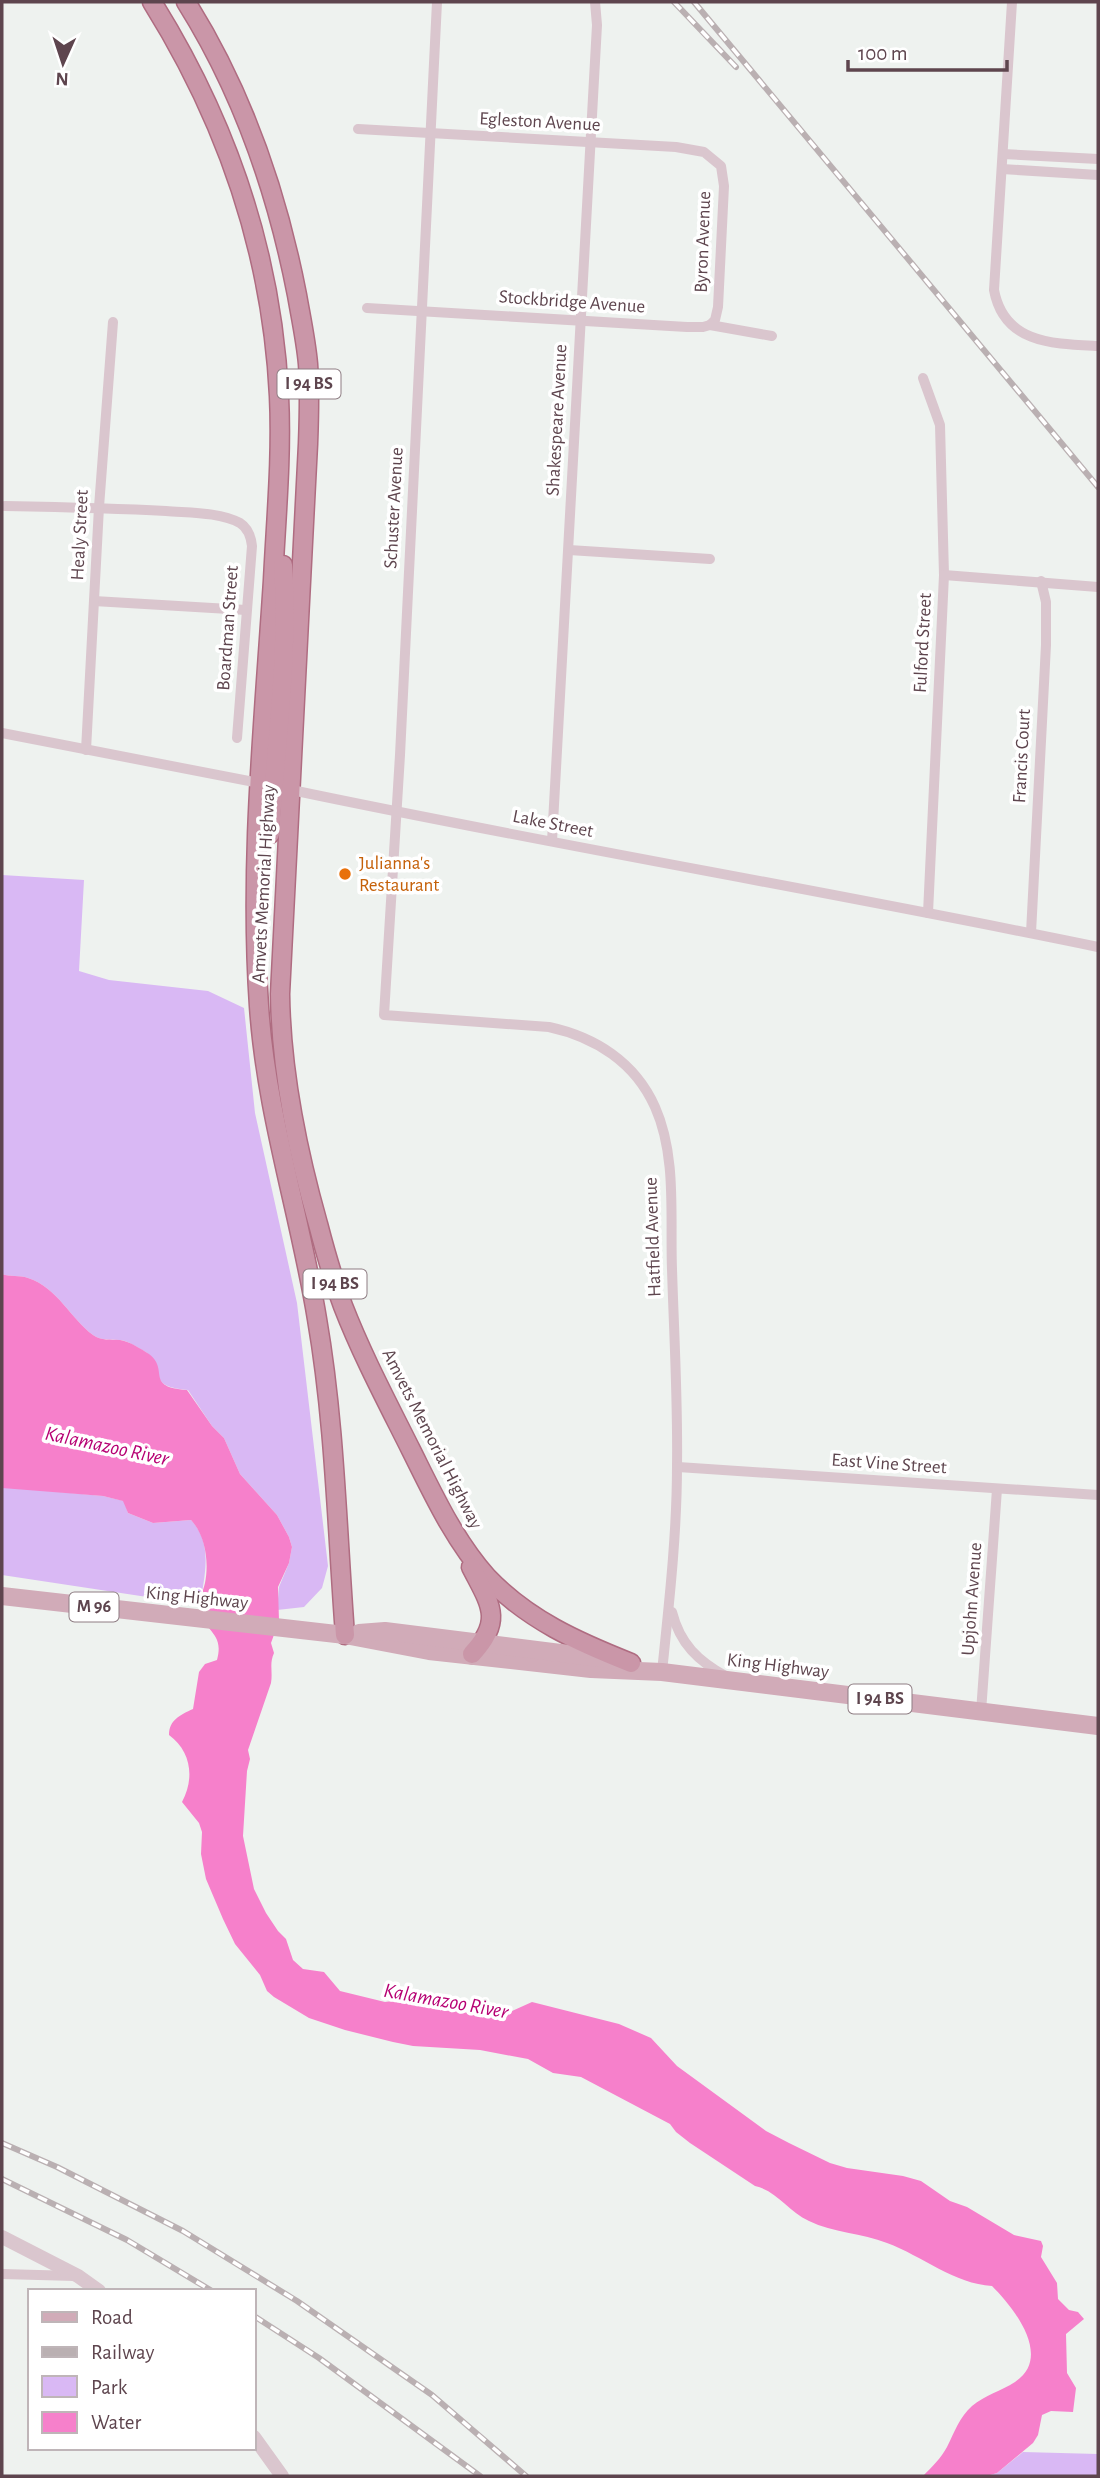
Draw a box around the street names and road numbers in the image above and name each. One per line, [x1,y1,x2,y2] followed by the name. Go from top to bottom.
[479,109,601,135] street label: Egleston Avenue
[692,191,714,293] street label: Byron Avenue
[498,287,646,317] street label: Stockbridge Avenue
[544,344,570,496] street label: Shakespeare Avenue
[278,370,340,398] road number: I 94 BS
[381,447,407,569] street label: Schuster Avenue
[68,489,92,581] street label: Healy Street
[214,565,242,691] street label: Boardman Street
[911,593,935,693] street label: Fulford Street
[1010,708,1034,804] street label: Francis Court
[249,784,279,984] street label: Amvets Memorial Highway
[511,807,595,841] street label: Lake Street
[641,1177,665,1297] street label: Hatfield Avenue
[304,1269,366,1298] road number: I 94 BS
[378,1346,486,1532] street label: Amvets Memorial Highway
[831,1450,947,1478] street label: East Vine Street
[959,1542,985,1656] street label: Upjohn Avenue
[145,1583,249,1613] street label: King Highway
[70,1592,119,1622] road number: M 96
[726,1650,830,1682] street label: King Highway
[848,1684,912,1714] road number: I 94 BS

